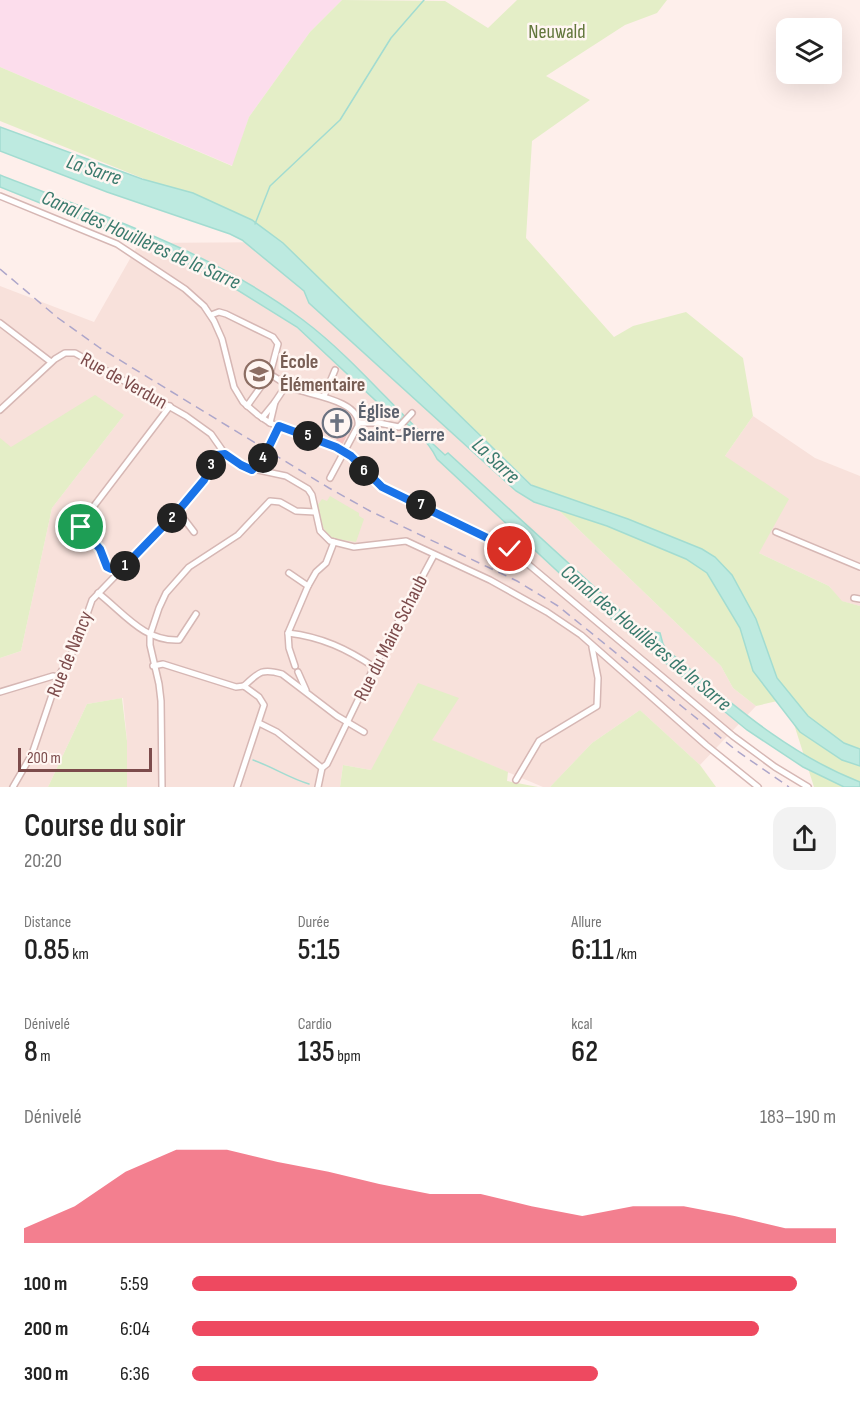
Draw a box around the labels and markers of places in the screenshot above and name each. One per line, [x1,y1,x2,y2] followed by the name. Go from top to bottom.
[280,350,365,397] place label: École Élémentaire
[243,358,275,390] school or university icon: École Élémentaire
[358,400,445,447] place label: Église Saint-Pierre
[321,407,353,439] church icon: Église Saint-Pierre
[293,421,323,451] pin: 5
[248,443,278,473] pin: 4
[196,450,226,480] pin: 3
[349,456,379,486] pin: 6
[406,490,436,520] pin: 7
[55,501,106,552] pin
[157,503,187,533] pin: 2
[484,523,535,574] pin
[110,551,140,581] pin: 1

